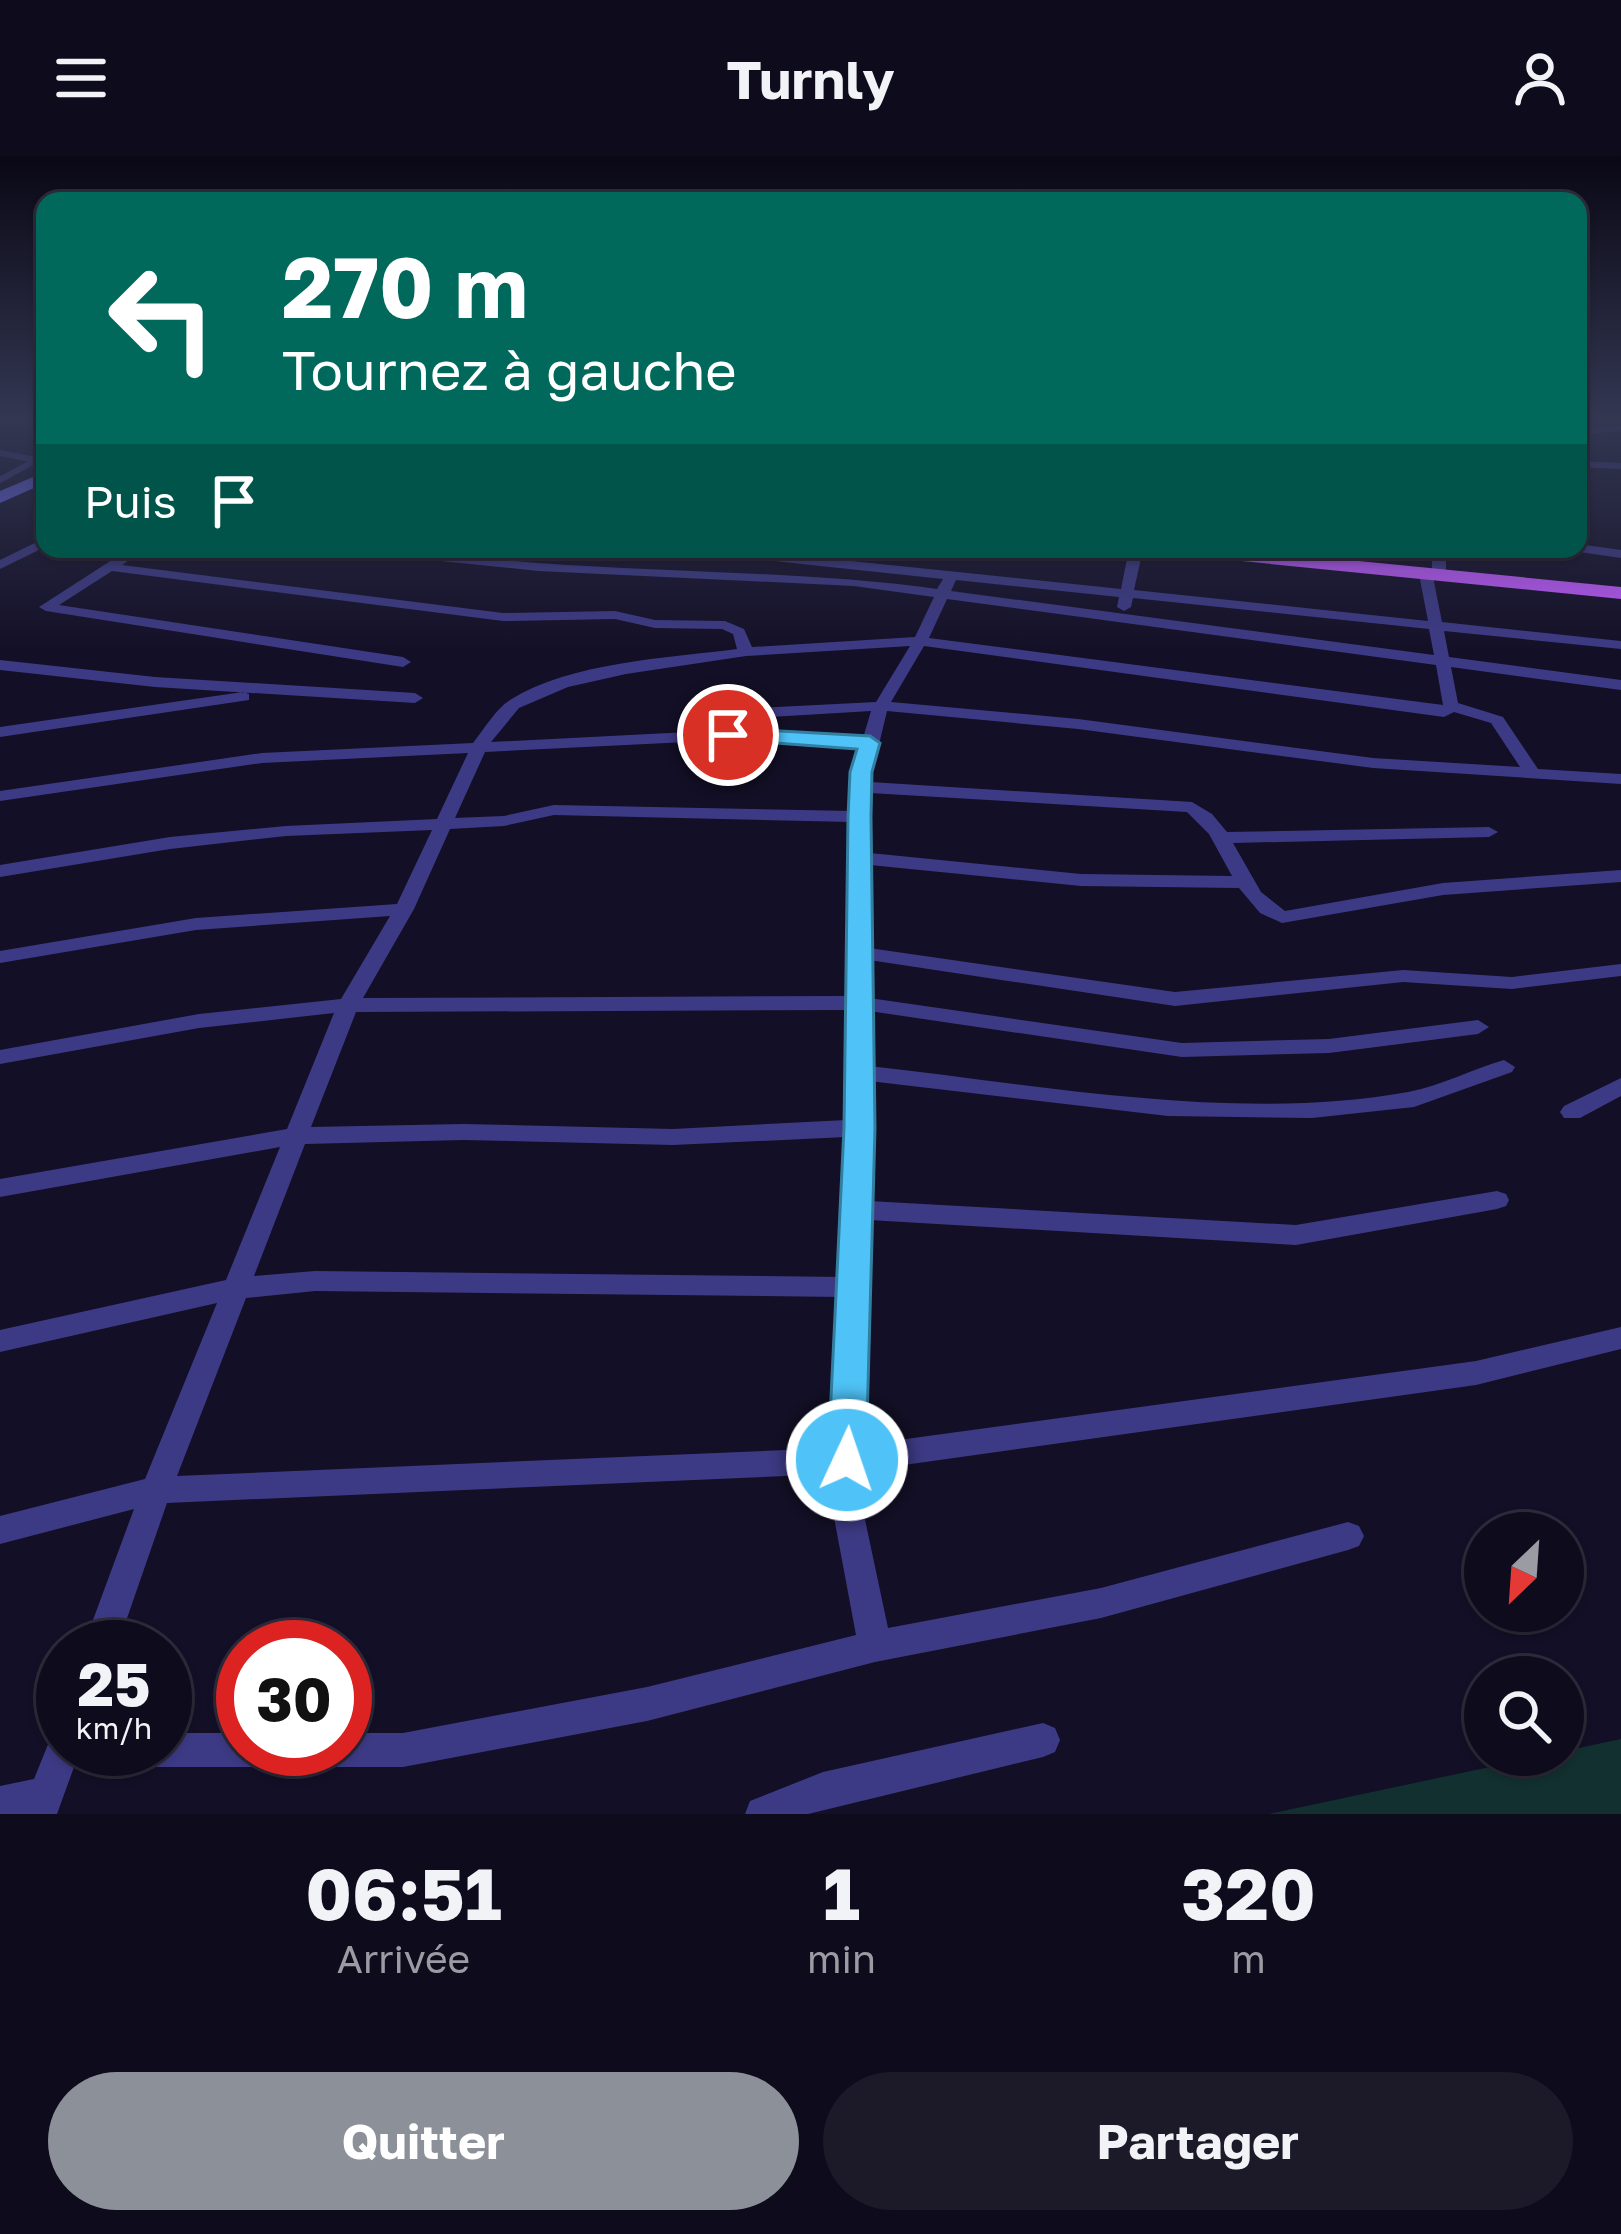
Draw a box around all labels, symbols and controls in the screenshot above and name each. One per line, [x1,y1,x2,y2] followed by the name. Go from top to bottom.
[48,45,114,111] icon: menu
[1507,45,1573,111] icon: person
[726,46,895,111] text: Turnly
[282,236,528,336] text: 270 m
[84,240,240,396] icon: left
[282,337,737,402] text: Tournez à gauche
[201,468,267,534] icon: arrive
[84,474,177,528] text: Puis
[677,684,779,786] pin
[695,702,761,768] icon: arrive
[784,1397,910,1523] position arrow
[1464,1512,1584,1632] north arrow
[1464,1512,1584,1776] map controls
[216,1620,372,1776] speed limit sign: 30
[77,1647,151,1719] text: 25
[1464,1656,1584,1776] button: search
[76,1710,152,1746] text: km/h
[305,1849,502,1936] text: 06:51
[823,1849,860,1936] text: 1
[1181,1849,1316,1936] text: 320
[337,1935,470,1982] text: Arrivée
[807,1935,876,1982] text: min
[1231,1935,1266,1982] text: m
[48,2072,799,2210] button: Quitter
[823,2072,1573,2210] button: Partager

